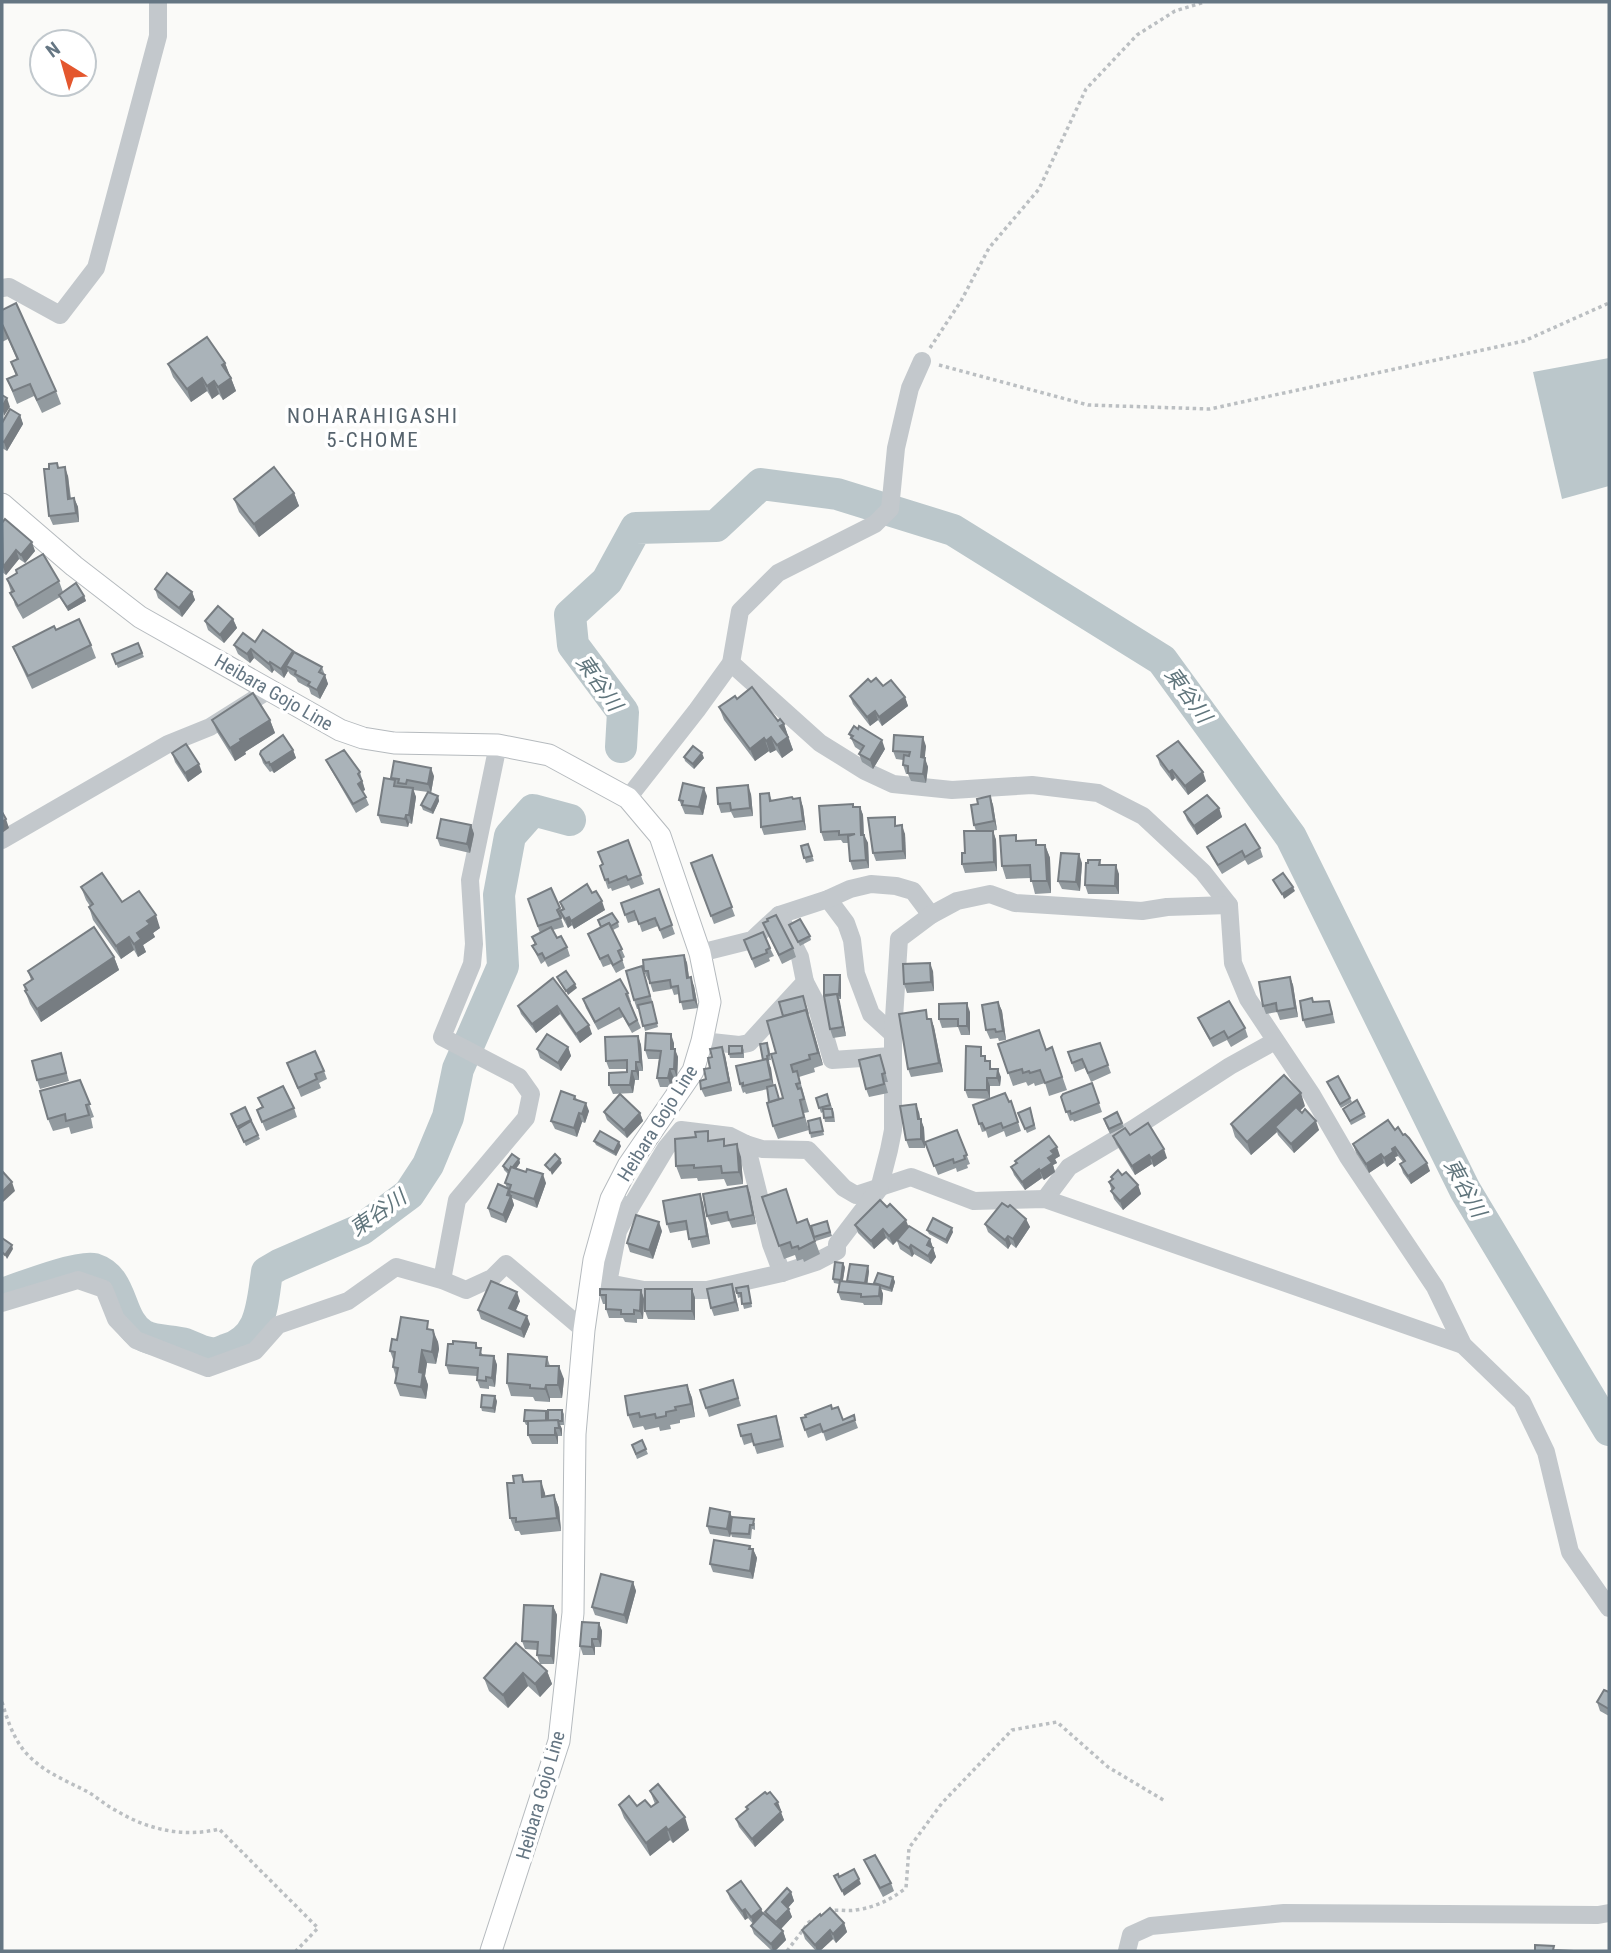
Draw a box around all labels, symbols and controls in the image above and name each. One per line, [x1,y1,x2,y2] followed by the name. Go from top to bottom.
[28,28,98,98] north arrow
[42,37,65,63] text: N
[287,404,459,452] district label: NOHARAHIGASHI 5-CHOME
[210,649,337,736] street label: Heibara Gojo Line
[571,650,628,717] water label: 東谷川
[1160,662,1217,729] water label: 東谷川
[612,1061,702,1186] street label: Heibara Gojo Line
[1439,1155,1492,1223] water label: 東谷川
[345,1184,412,1241] water label: 東谷川
[511,1728,570,1862] street label: Heibara Gojo Line

